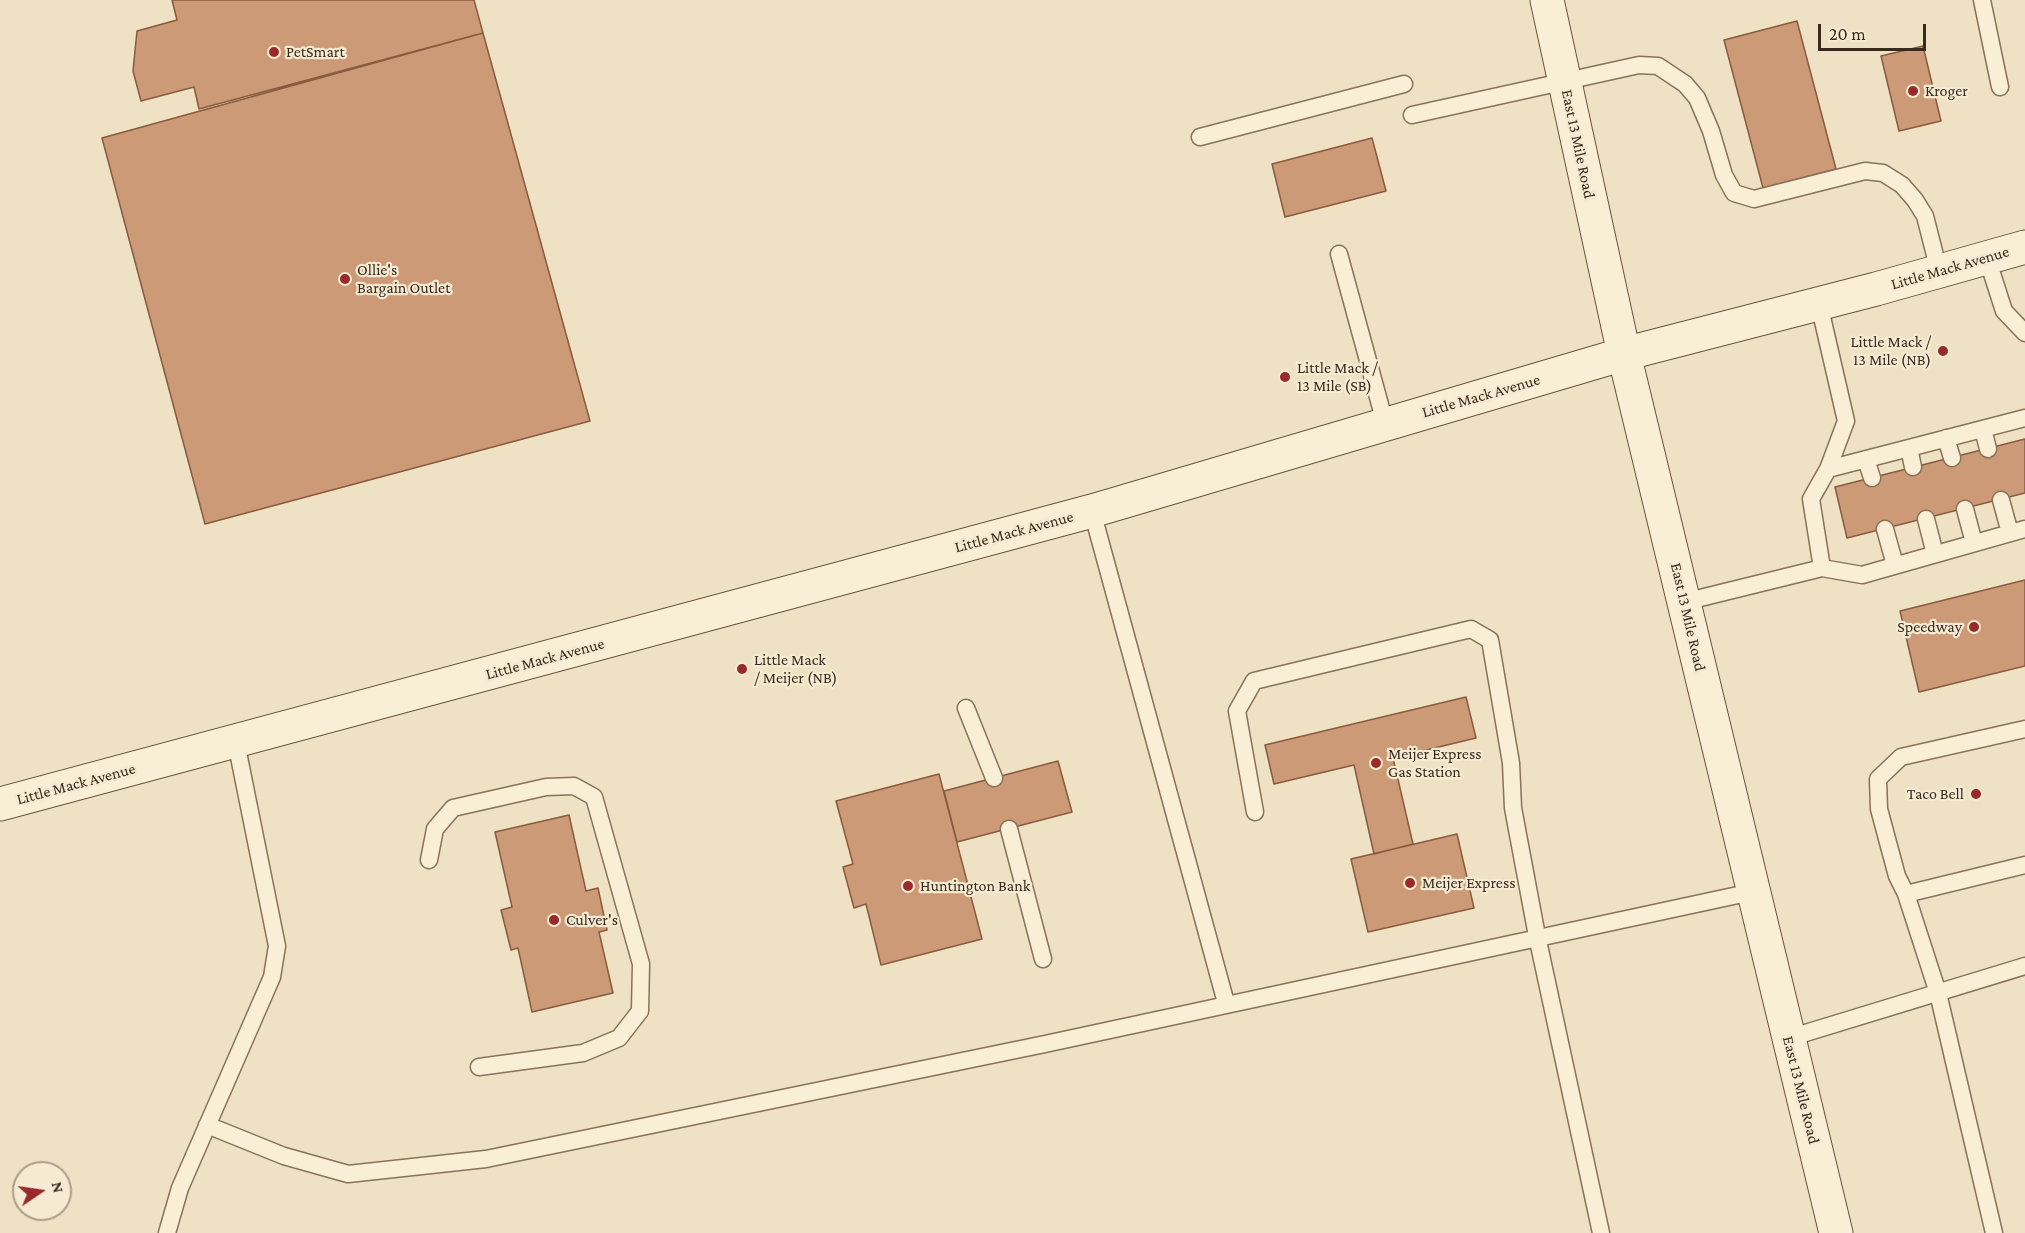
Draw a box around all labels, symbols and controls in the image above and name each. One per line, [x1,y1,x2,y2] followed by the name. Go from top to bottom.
[1821,12,1929,50] scale bar
[1829,24,1866,44] text: 20 m
[286,42,345,62] place label: PetSmart
[267,45,281,59] marker: PetSmart
[1925,81,1968,101] place label: Kroger
[1906,84,1920,98] marker: Kroger
[1557,88,1599,200] street label: East 13 Mile Road
[1889,242,2011,294] street label: Little Mack Avenue
[357,260,450,298] place label: Ollie's Bargain Outlet
[338,272,352,286] marker: Ollie's Bargain Outlet
[1850,332,1931,370] place label: Little Mack / 13 Mile (NB)
[1936,344,1950,358] marker: Little Mack / 13 Mile (NB)
[1297,358,1378,396] place label: Little Mack / 13 Mile (SB)
[1278,370,1292,384] marker: Little Mack / 13 Mile (SB)
[1420,370,1542,422] street label: Little Mack Avenue
[953,507,1075,557] street label: Little Mack Avenue
[1666,561,1710,673] street label: East 13 Mile Road
[1897,617,1962,637] place label: Speedway
[1967,620,1981,634] marker: Speedway
[484,634,606,684] street label: Little Mack Avenue
[754,650,837,688] place label: Little Mack / Meijer (NB)
[735,662,749,676] marker: Little Mack / Meijer (NB)
[1388,744,1481,782] place label: Meijer Express Gas Station
[1369,756,1383,770] marker: Meijer Express Gas Station
[15,759,137,809] street label: Little Mack Avenue
[1907,784,1964,804] place label: Taco Bell
[1969,787,1983,801] marker: Taco Bell
[1422,873,1515,893] place label: Meijer Express
[920,876,1030,896] place label: Huntington Bank
[1403,876,1417,890] marker: Meijer Express
[901,879,915,893] marker: Huntington Bank
[566,910,618,930] place label: Culver's
[547,913,561,927] marker: Culver's
[1778,1034,1824,1146] street label: East 13 Mile Road
[12,1161,72,1221] north arrow
[49,1180,68,1195] text: N

